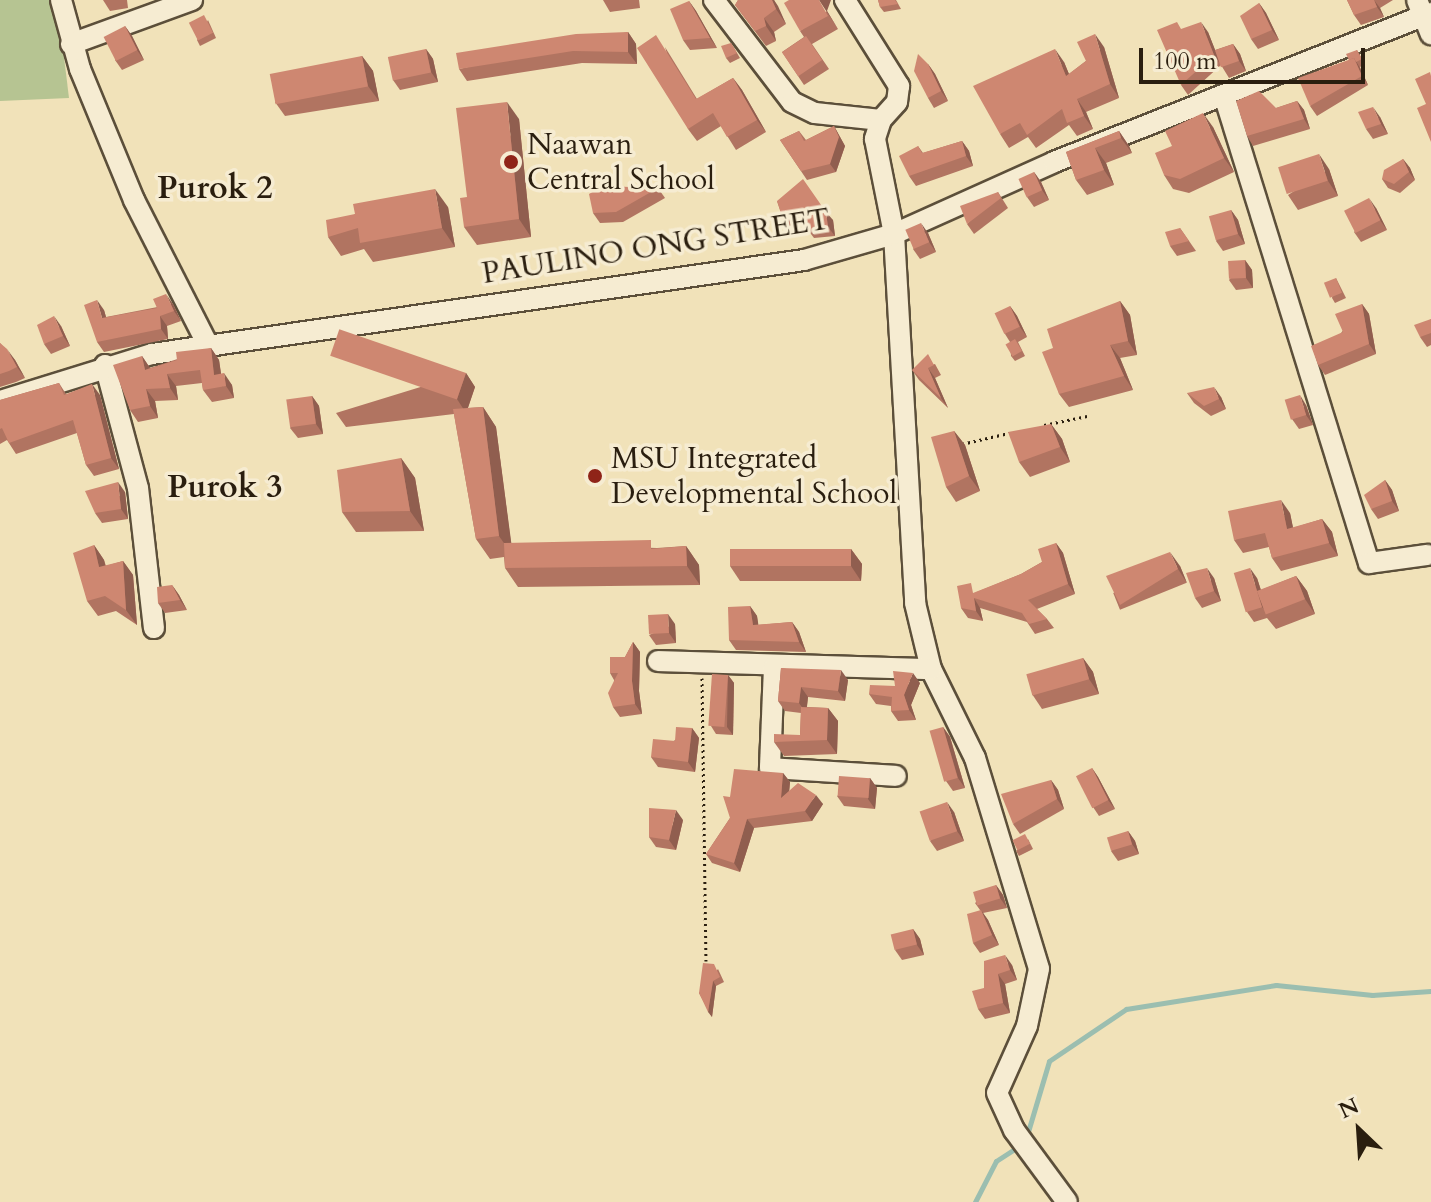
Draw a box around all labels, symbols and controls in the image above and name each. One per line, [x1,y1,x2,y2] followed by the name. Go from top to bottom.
[1143,32,1369,82] scale bar
[1153,45,1217,78] text: 100 m
[527,127,715,198] place label: Naawan Central School
[502,153,520,171] marker: Naawan Central School
[157,169,273,207] district label: Purok 2
[479,202,833,292] street label: PAULINO ONG STREET
[611,441,897,512] place label: MSU Integrated Developmental School
[586,467,604,485] marker: MSU Integrated Developmental School
[167,468,283,506] district label: Purok 3
[1319,1090,1399,1170] north arrow
[1334,1091,1364,1126] text: N

